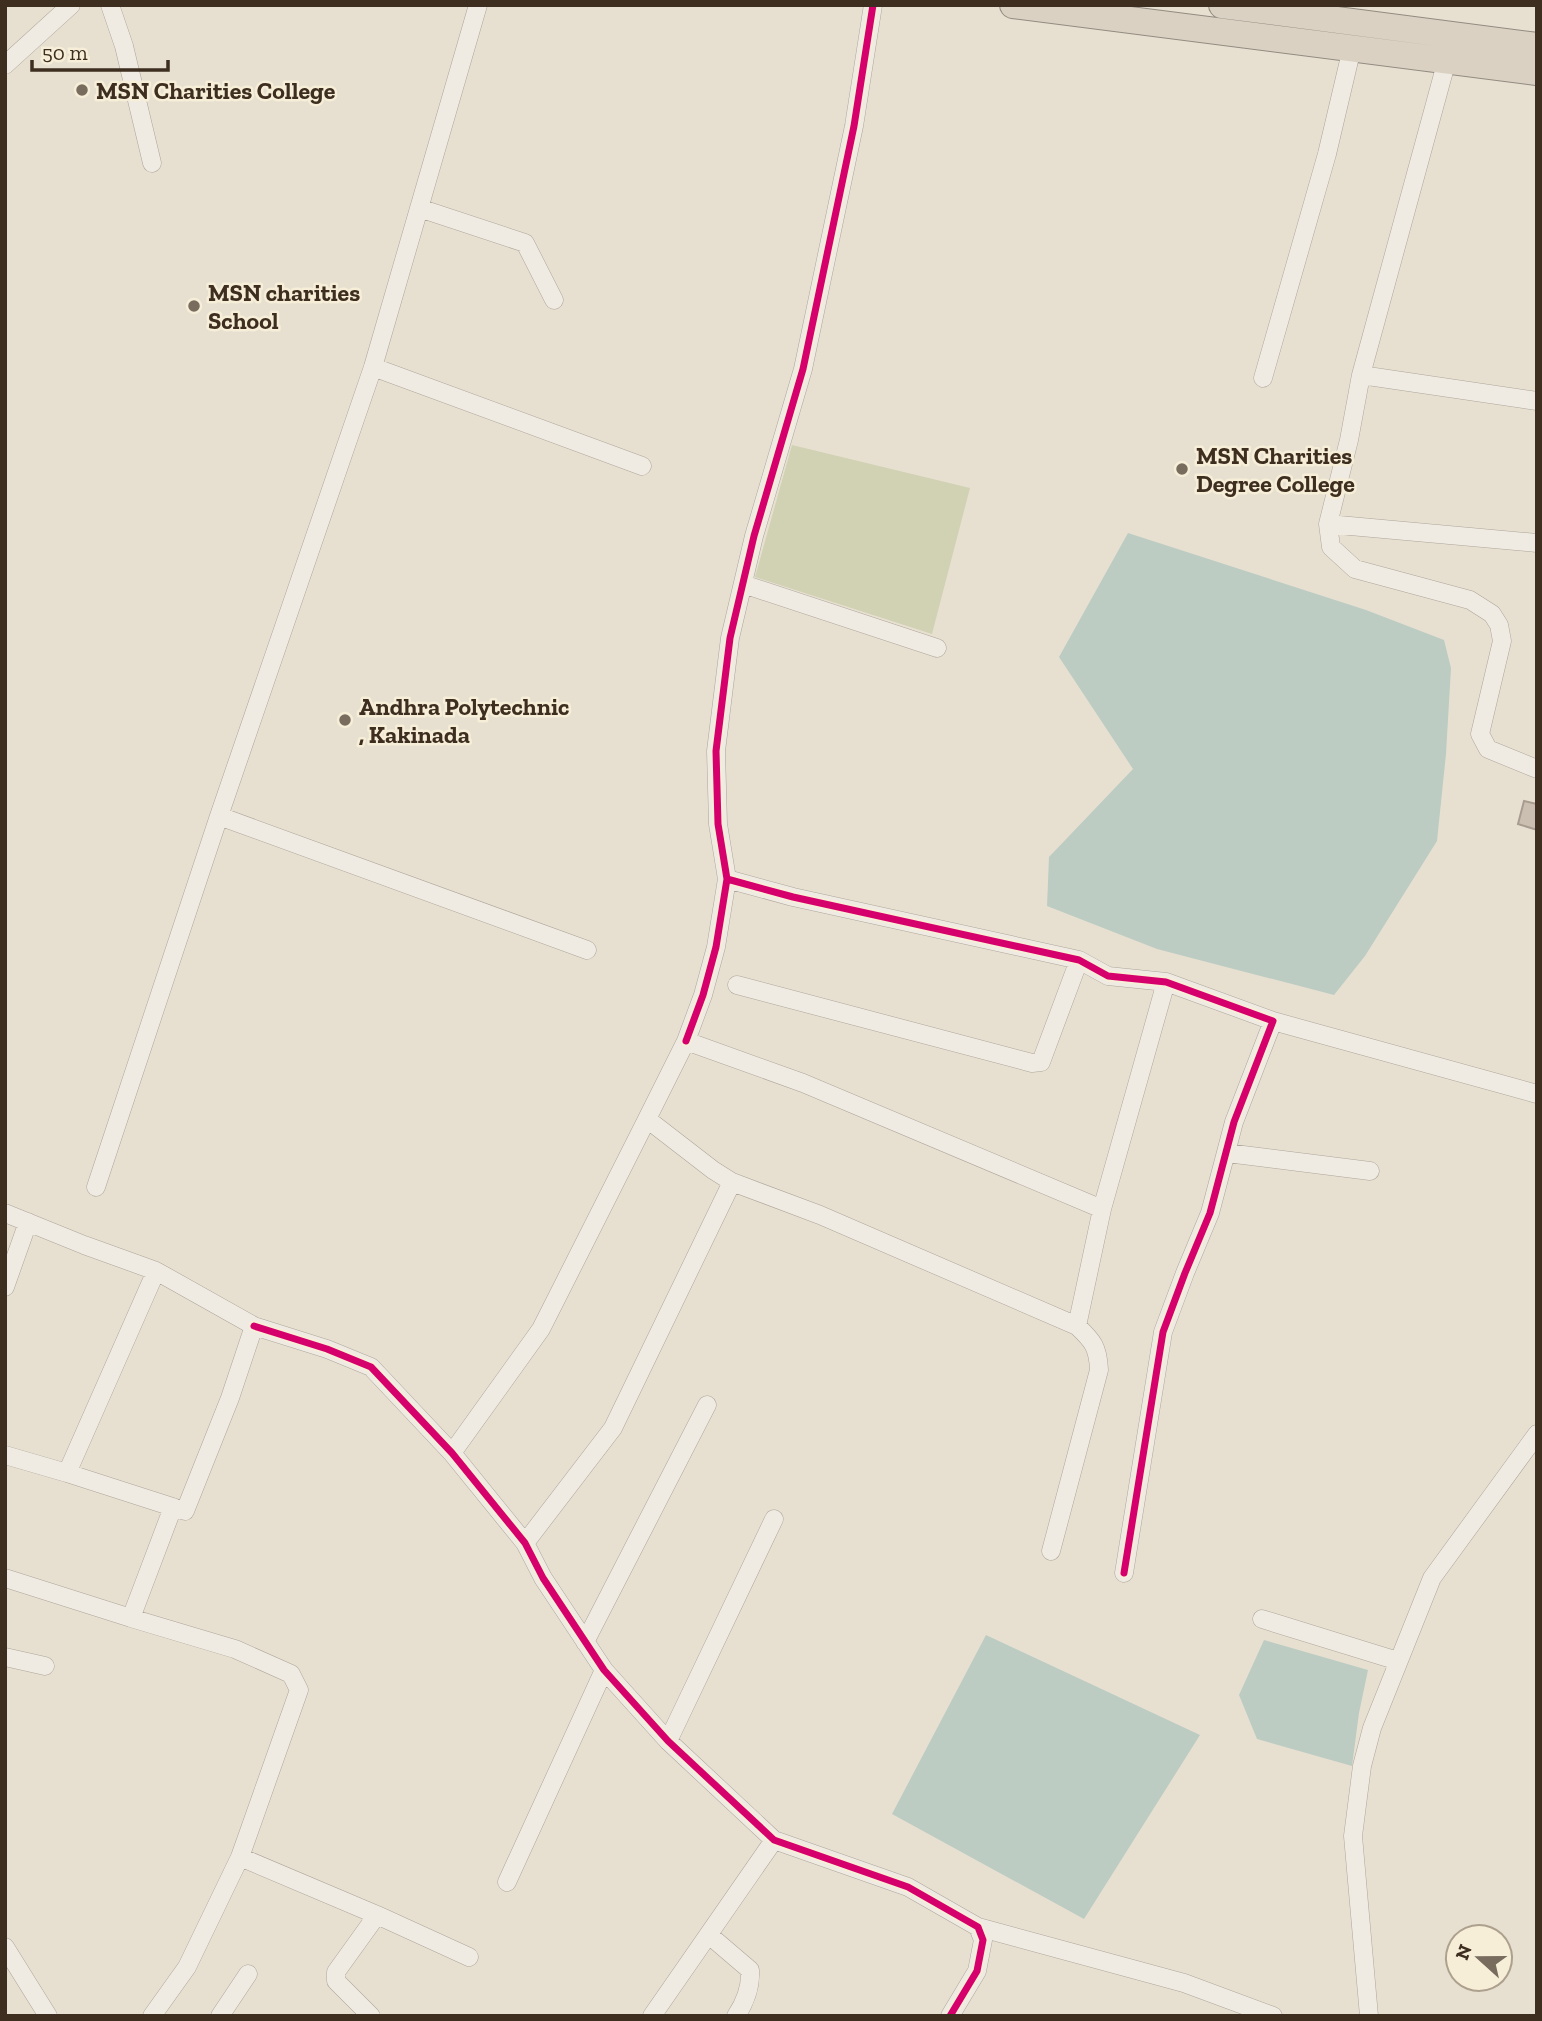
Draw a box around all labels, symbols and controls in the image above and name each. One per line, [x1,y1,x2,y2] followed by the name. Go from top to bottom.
[32,28,168,72] scale bar
[42,40,88,65] text: 50 m
[96,76,336,105] place label: MSN Charities College
[74,82,90,98] marker: MSN Charities College
[208,278,360,335] place label: MSN charities School
[186,298,202,314] marker: MSN charities School
[1196,441,1355,498] place label: MSN Charities Degree College
[1174,461,1190,477] marker: MSN Charities Degree College
[359,692,569,749] place label: Andhra Polytechnic , Kakinada
[337,712,353,728] marker: Andhra Polytechnic , Kakinada
[1444,1923,1514,1993] north arrow
[1450,1941,1477,1963] text: N

